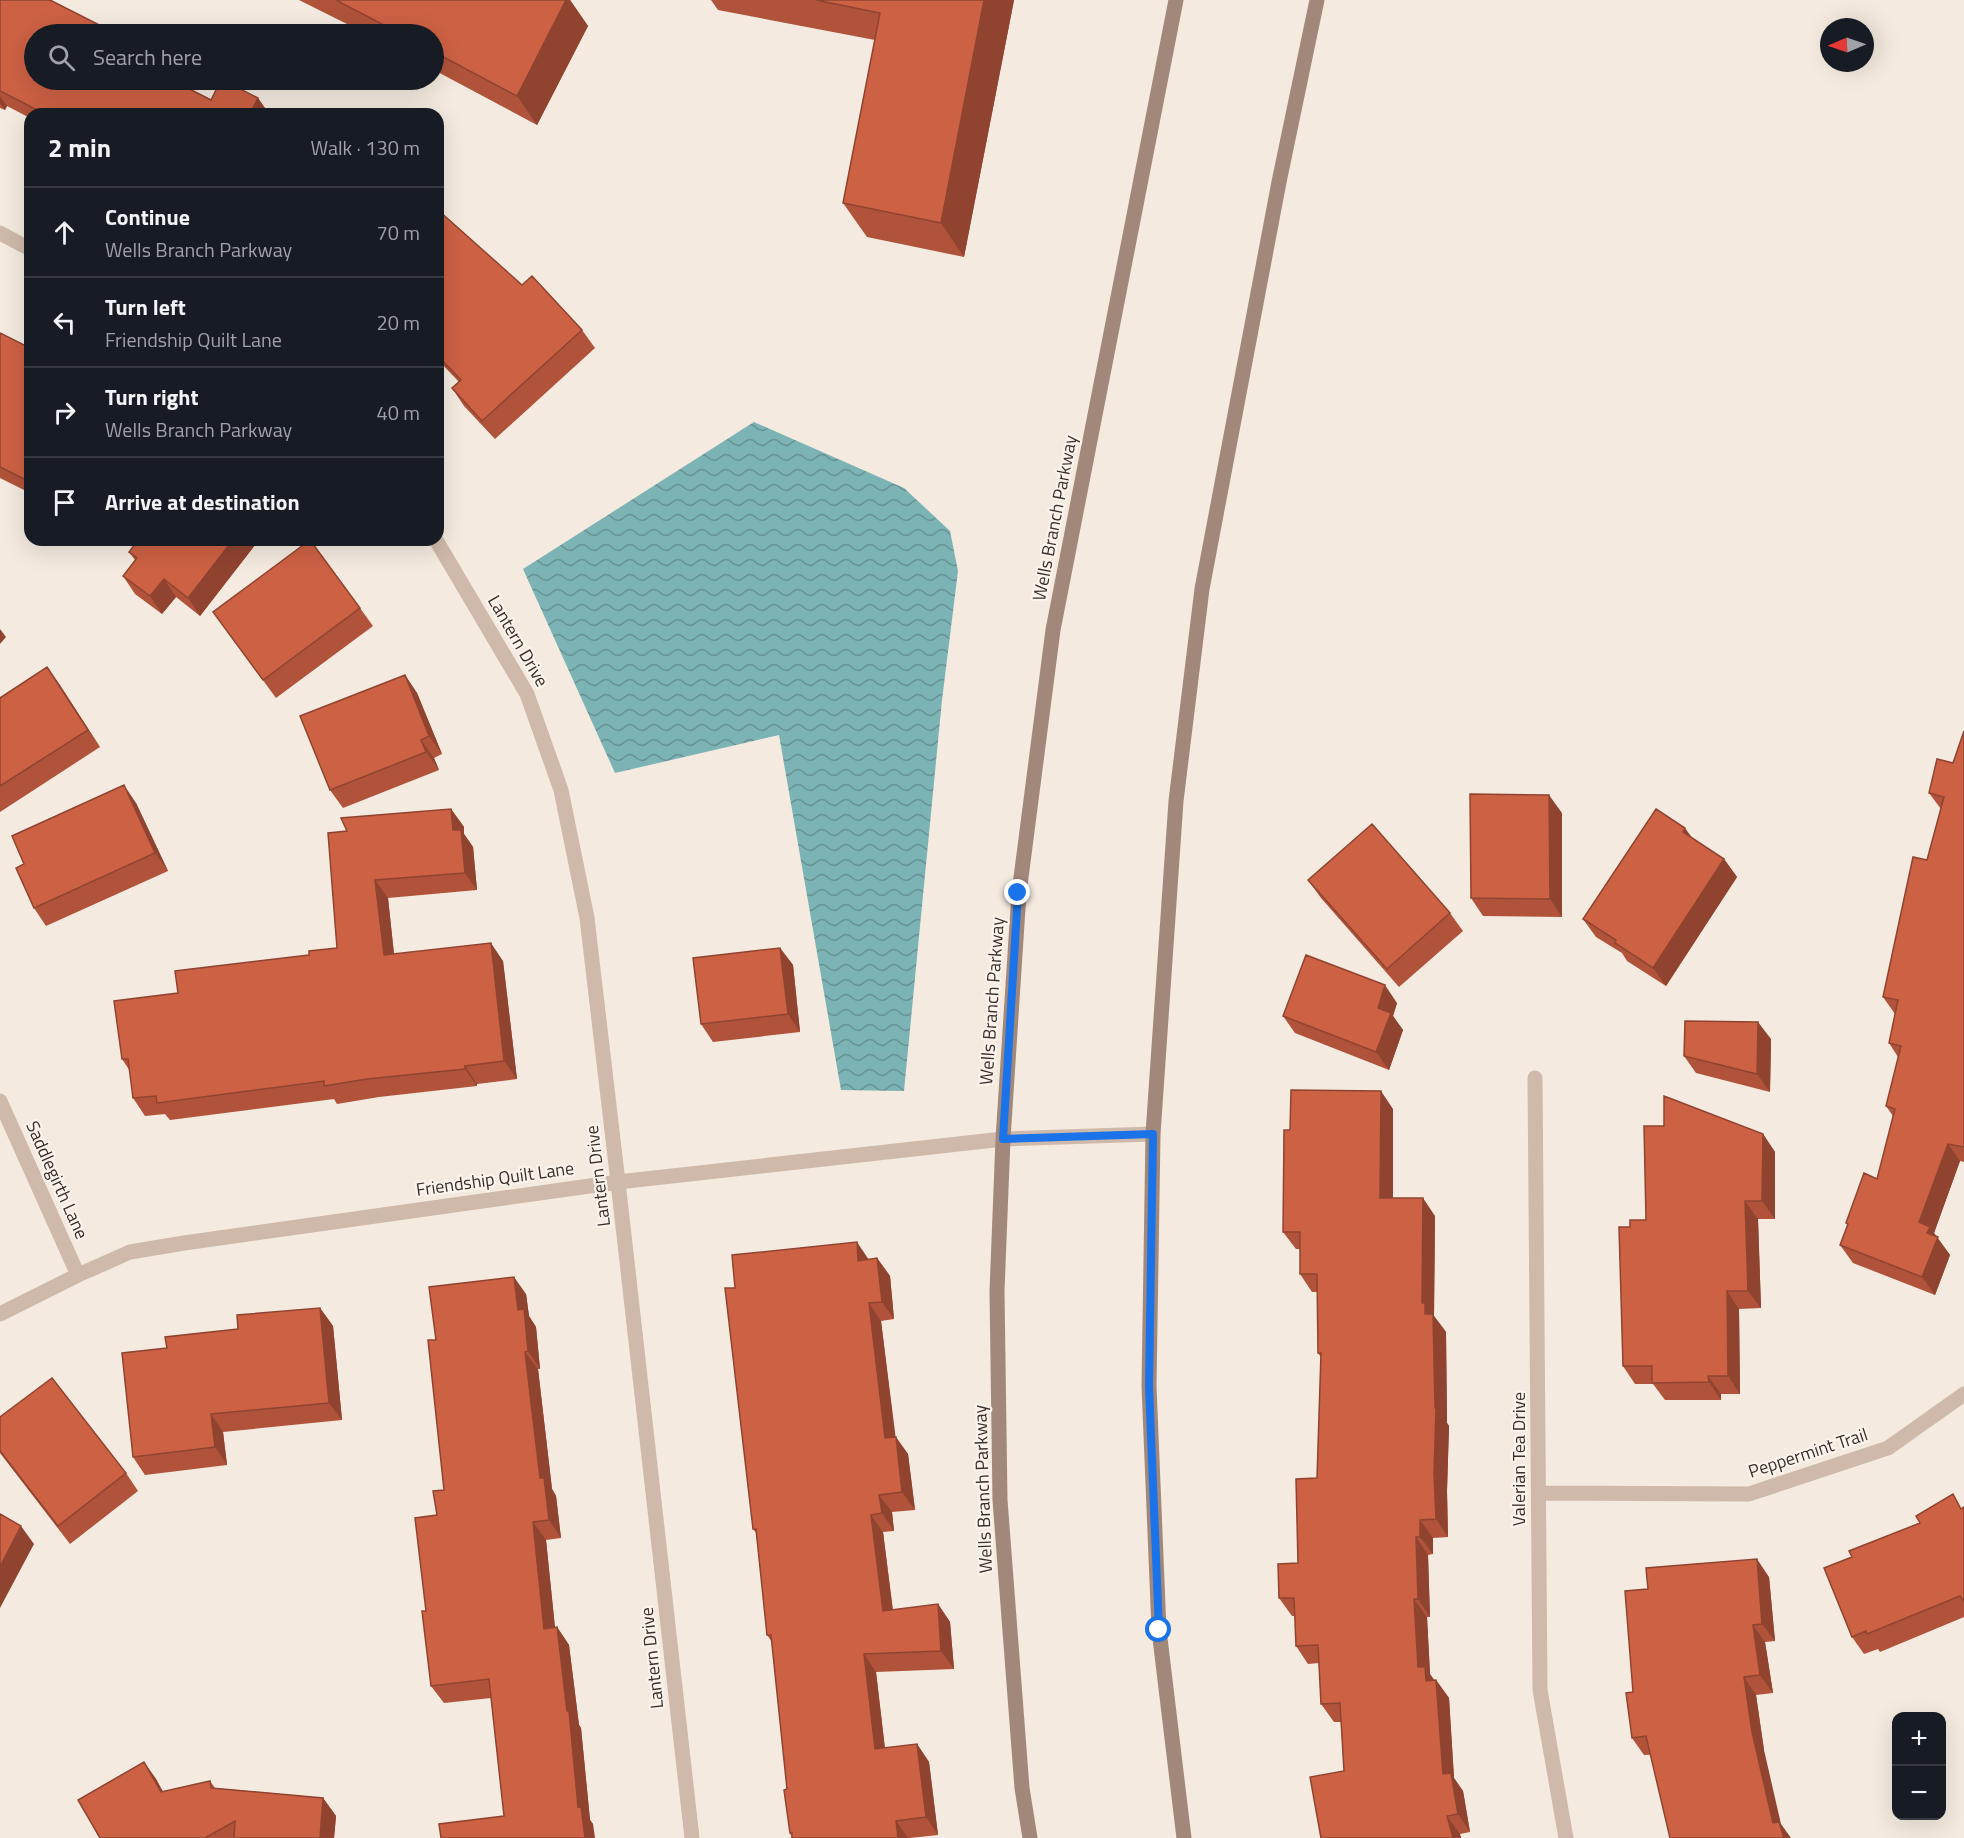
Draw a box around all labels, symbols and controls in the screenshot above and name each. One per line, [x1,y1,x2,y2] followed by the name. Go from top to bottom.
[1820,18,1874,72] north arrow
[24,24,444,90] search box
[93,40,202,74] text: Search here
[45,41,78,74] icon: search
[48,128,111,167] text: 2 min
[311,132,420,163] text: Walk · 130 m
[105,200,190,234] text: Continue
[48,216,81,249] icon: ahead
[376,217,420,248] text: 70 m
[105,234,292,265] text: Wells Branch Parkway
[105,290,186,324] text: Turn left
[48,306,81,339] icon: left
[376,307,420,338] text: 20 m
[105,324,282,355] text: Friendship Quilt Lane
[105,380,199,414] text: Turn right
[48,396,81,429] icon: right
[376,397,420,428] text: 40 m
[105,414,292,445] text: Wells Branch Parkway
[1025,432,1084,603] street label: Wells Branch Parkway
[105,485,300,519] text: Arrive at destination
[48,486,81,519] icon: arrive
[481,590,556,692] street label: Lantern Drive
[1004,879,1030,905] route end
[972,916,1011,1086] street label: Wells Branch Parkway
[19,1116,96,1243] street label: Saddlegirth Lane
[578,1124,617,1228] street label: Lantern Drive
[414,1154,576,1203] street label: Friendship Quilt Lane
[1505,1392,1532,1526] street label: Valerian Tea Drive
[966,1404,999,1574] street label: Wells Branch Parkway
[1745,1421,1871,1485] street label: Peppermint Trail
[633,1606,670,1710] street label: Lantern Drive
[1145,1616,1171,1642] route start
[1892,1712,1946,1820] map controls
[1892,1712,1946,1766] button: +
[1892,1766,1946,1820] button: −

